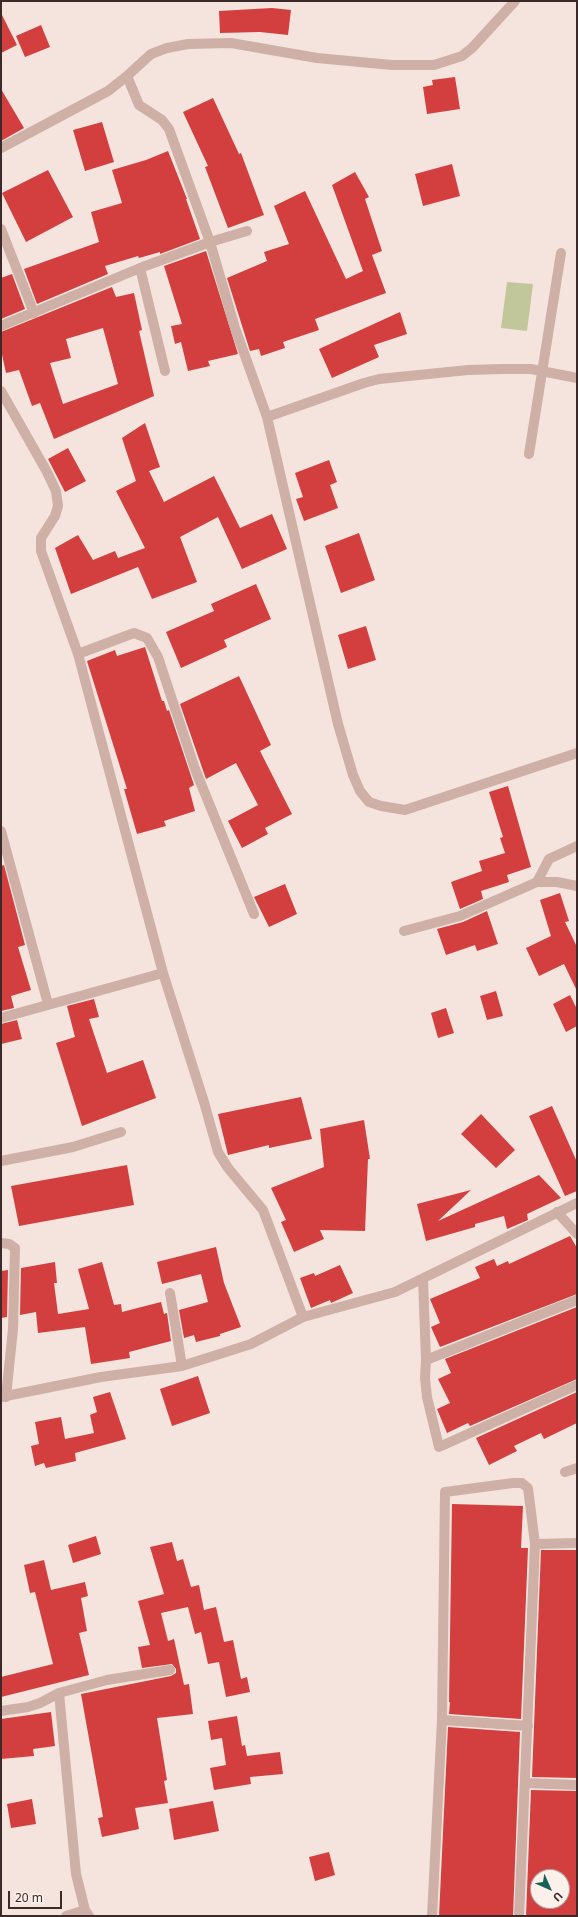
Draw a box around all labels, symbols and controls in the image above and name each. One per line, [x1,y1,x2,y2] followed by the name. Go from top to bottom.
[530,1869,570,1909] north arrow
[10,1883,64,1909] scale bar
[15,1889,43,1906] text: 20 m
[550,1889,566,1905] text: U

